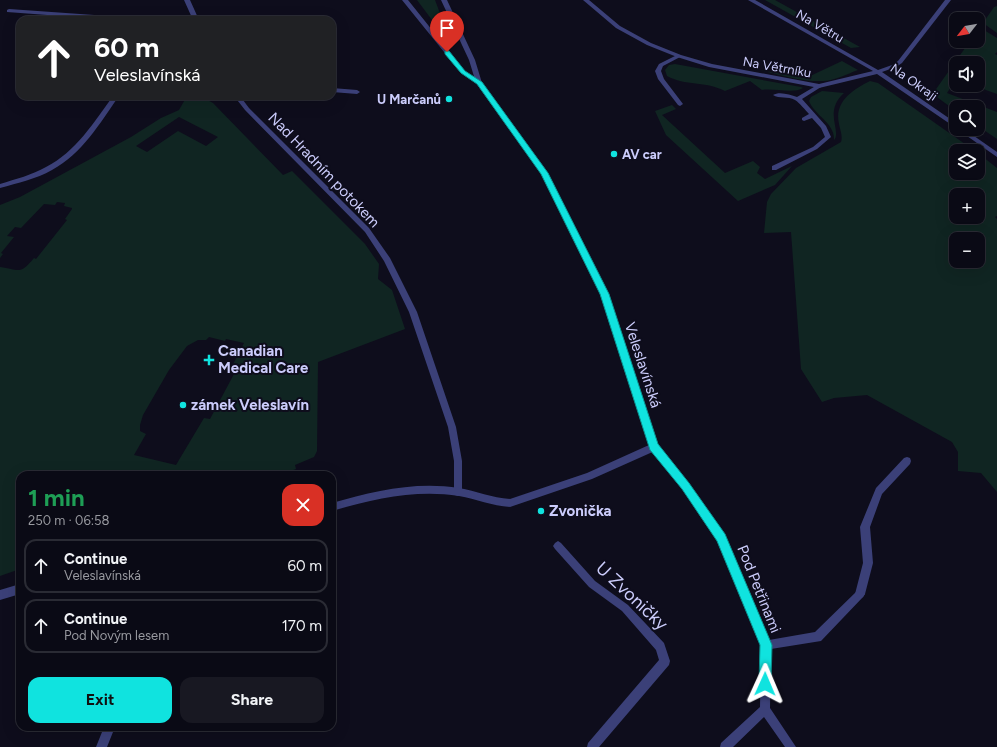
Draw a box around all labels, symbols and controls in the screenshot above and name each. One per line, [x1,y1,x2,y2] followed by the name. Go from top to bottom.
[793,6,847,46] street label: Na Větru
[430,11,464,52] pin
[949,12,985,48] north arrow
[949,12,985,268] map controls
[436,17,458,39] icon: arrive
[94,30,159,64] text: 60 m
[28,32,80,84] icon: ahead
[742,54,812,80] street label: Na Větrníku
[949,56,985,92] button: sound
[888,60,940,104] street label: Na Okraji
[94,64,200,86] text: Veleslavínská
[377,92,441,107] place label: U Marčanů
[444,94,454,104] marker: U Marčanů
[949,100,985,136] button: search
[264,109,384,231] street label: Nad Hradním potokem
[949,144,985,180] button: layers
[622,147,662,162] place label: AV car
[609,149,619,159] marker: AV car
[949,188,985,224] button: +
[949,232,985,268] button: −
[621,320,665,410] street label: Veleslavínská
[218,342,309,377] place label: Canadian Medical Care
[203,354,215,366] marker: Canadian Medical Care
[191,396,309,414] place label: zámek Veleslavín
[178,400,188,410] marker: zámek Veleslavín
[28,483,85,512] text: 1 min
[282,484,324,526] button: close
[549,502,612,520] place label: Zvonička
[536,506,546,516] marker: Zvonička
[28,513,110,528] text: 250 m · 06:58
[733,543,785,635] street label: Pod Petřinami
[64,550,127,568] text: Continue
[30,555,52,577] icon: ahead
[287,557,322,575] text: 60 m
[591,557,673,635] street label: U Zvoničky
[64,568,141,583] text: Veleslavínská
[64,610,127,628] text: Continue
[30,615,52,637] icon: ahead
[282,617,322,635] text: 170 m
[64,628,169,643] text: Pod Novým lesem
[744,663,786,705] position arrow
[28,677,172,723] button: Exit
[180,677,324,723] button: Share

